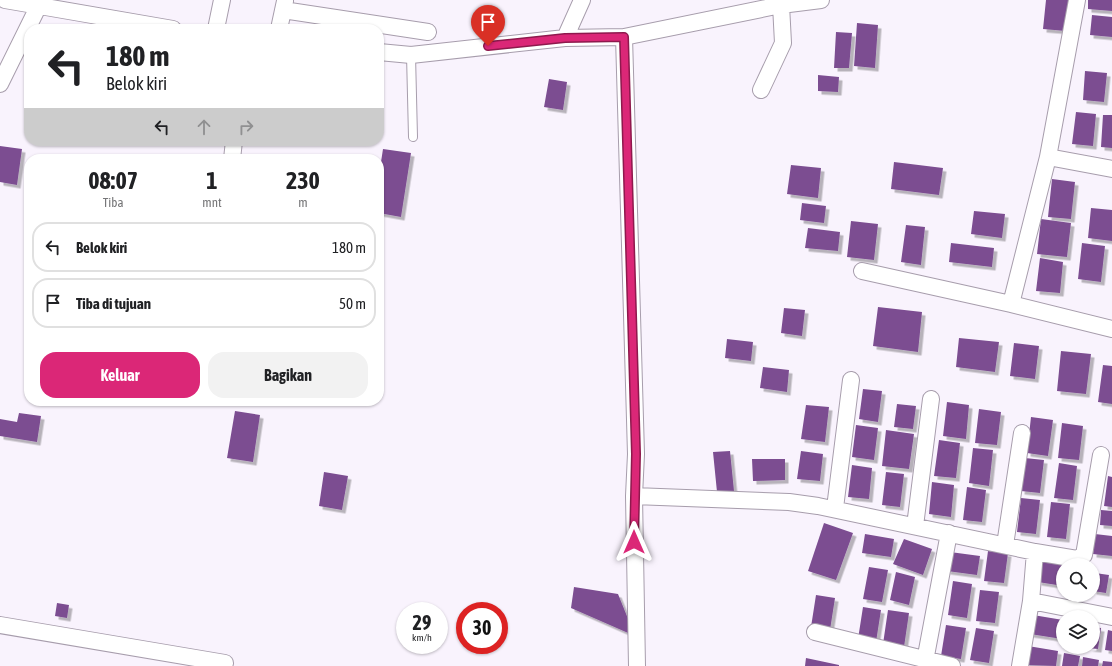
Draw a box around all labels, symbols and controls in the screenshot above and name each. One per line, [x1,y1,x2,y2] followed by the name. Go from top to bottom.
[471,5,505,46] pin
[477,11,499,33] icon: arrive
[40,40,92,92] icon: left
[106,40,169,72] text: 180 m
[106,73,167,94] text: Belok kiri
[151,116,173,138] icon: left
[193,116,215,138] icon: ahead
[235,116,257,138] icon: right
[88,167,138,194] text: 08:07
[206,167,218,194] text: 1
[286,167,320,194] text: 230
[103,195,123,210] text: Tiba
[202,195,222,210] text: mnt
[298,195,308,210] text: m
[42,236,64,258] icon: left
[76,239,127,256] text: Belok kiri
[332,239,366,256] text: 180 m
[42,292,64,314] icon: arrive
[76,295,151,312] text: Tiba di tujuan
[339,295,366,312] text: 50 m
[40,352,200,398] button: Keluar
[208,352,368,398] button: Bagikan
[613,521,655,563] position arrow
[1056,558,1100,654] map controls
[1056,558,1100,602] button: search
[456,602,508,654] speed limit sign: 30
[1056,610,1100,654] button: layers
[413,611,431,634] text: 29
[412,632,432,643] text: km/h

